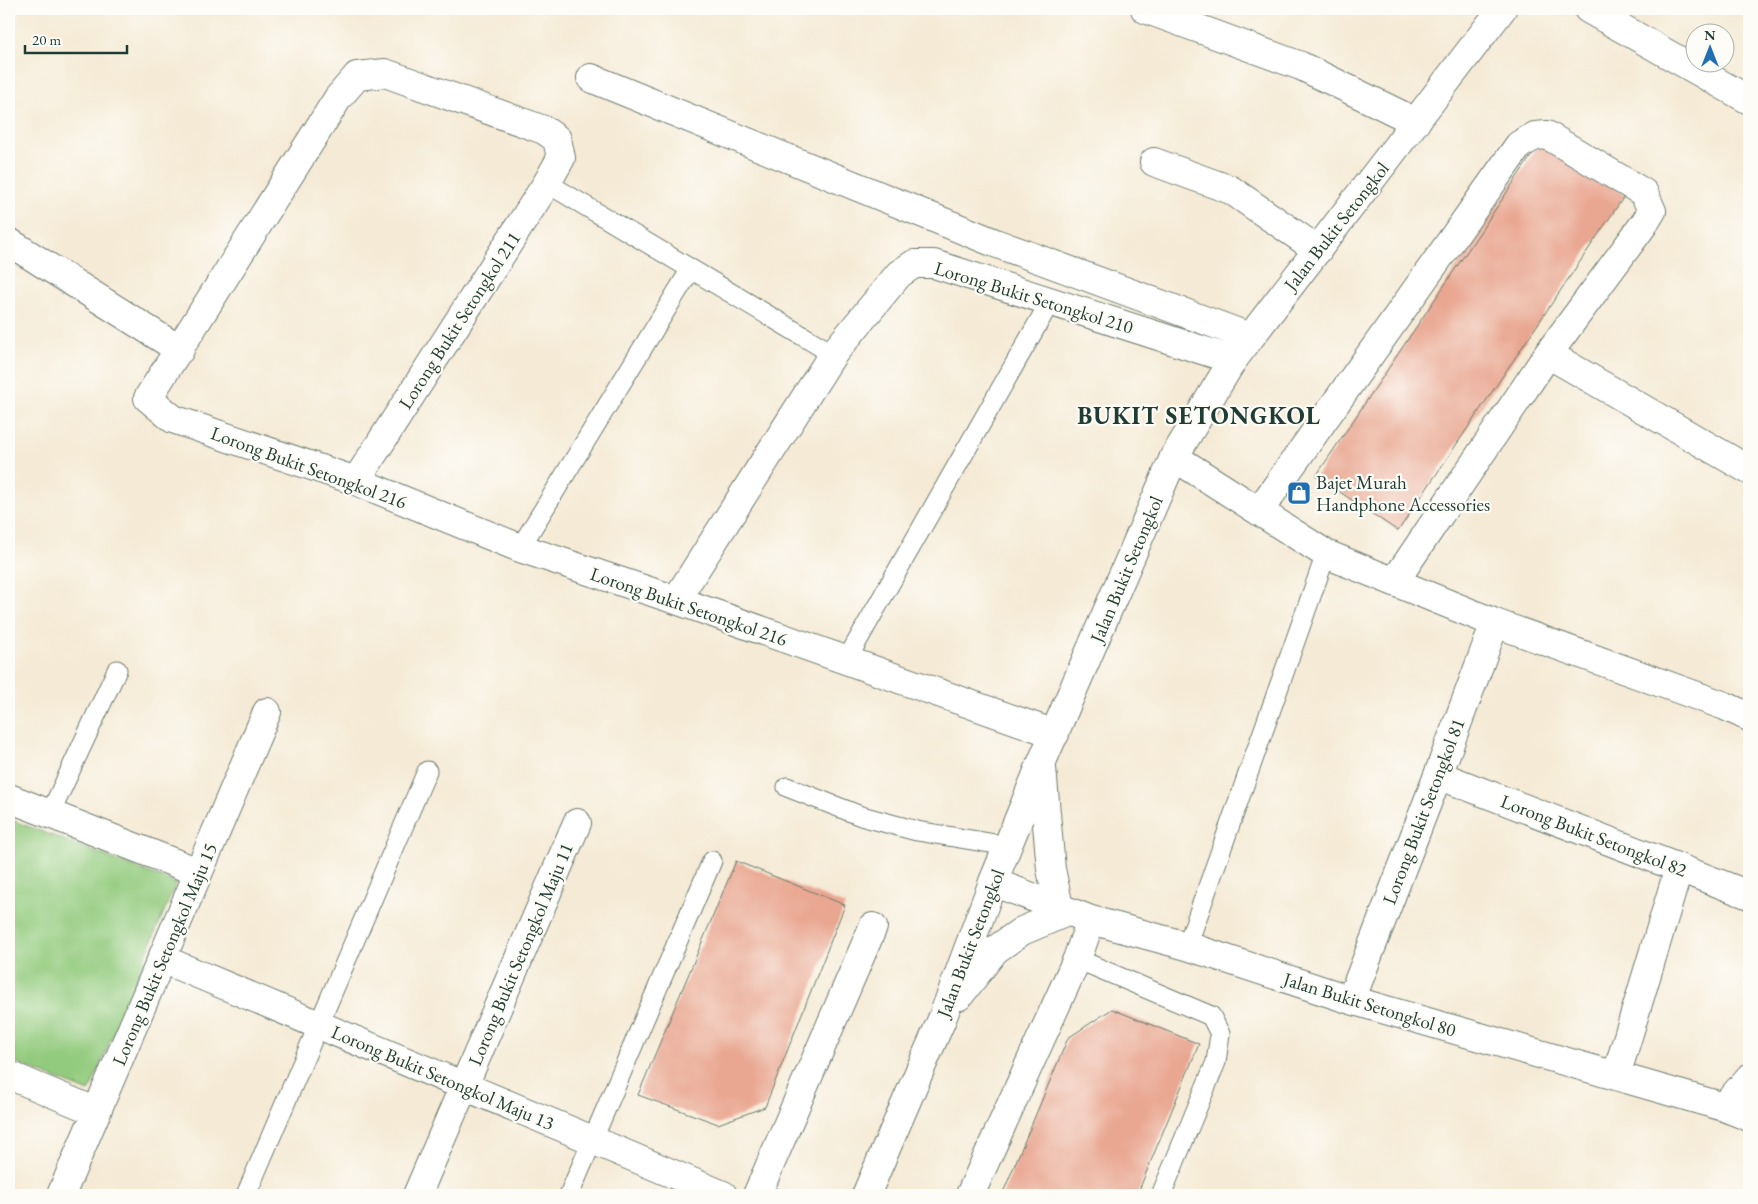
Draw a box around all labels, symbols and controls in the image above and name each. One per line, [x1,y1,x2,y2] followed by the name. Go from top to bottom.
[25,22,128,54] scale bar
[1686,22,1736,72] north arrow
[1704,26,1716,44] text: N
[32,30,61,49] text: 20 m
[1277,156,1395,297] street label: Jalan Bukit Setongkol
[393,227,526,414] street label: Lorong Bukit Setongkol 211
[931,255,1136,340] street label: Lorong Bukit Setongkol 210
[1077,400,1321,431] district label: BUKIT SETONGKOL
[208,420,410,515] street label: Lorong Bukit Setongkol 216
[1316,470,1490,517] place label: Bajet Murah Handphone Accessories
[1286,480,1312,506] shop icon: Bajet Murah Handphone Accessories
[1083,492,1169,648] street label: Jalan Bukit Setongkol
[587,561,791,652] street label: Lorong Bukit Setongkol 216
[1376,715,1471,908] street label: Lorong Bukit Setongkol 81
[1497,788,1690,883] street label: Lorong Bukit Setongkol 82
[106,839,223,1069] street label: Lorong Bukit Setongkol Maju 15
[462,839,579,1069] street label: Lorong Bukit Setongkol Maju 11
[930,865,1010,1023] street label: Jalan Bukit Setongkol
[1279,966,1459,1043] street label: Jalan Bukit Setongkol 80
[328,1019,558,1136] street label: Lorong Bukit Setongkol Maju 13

